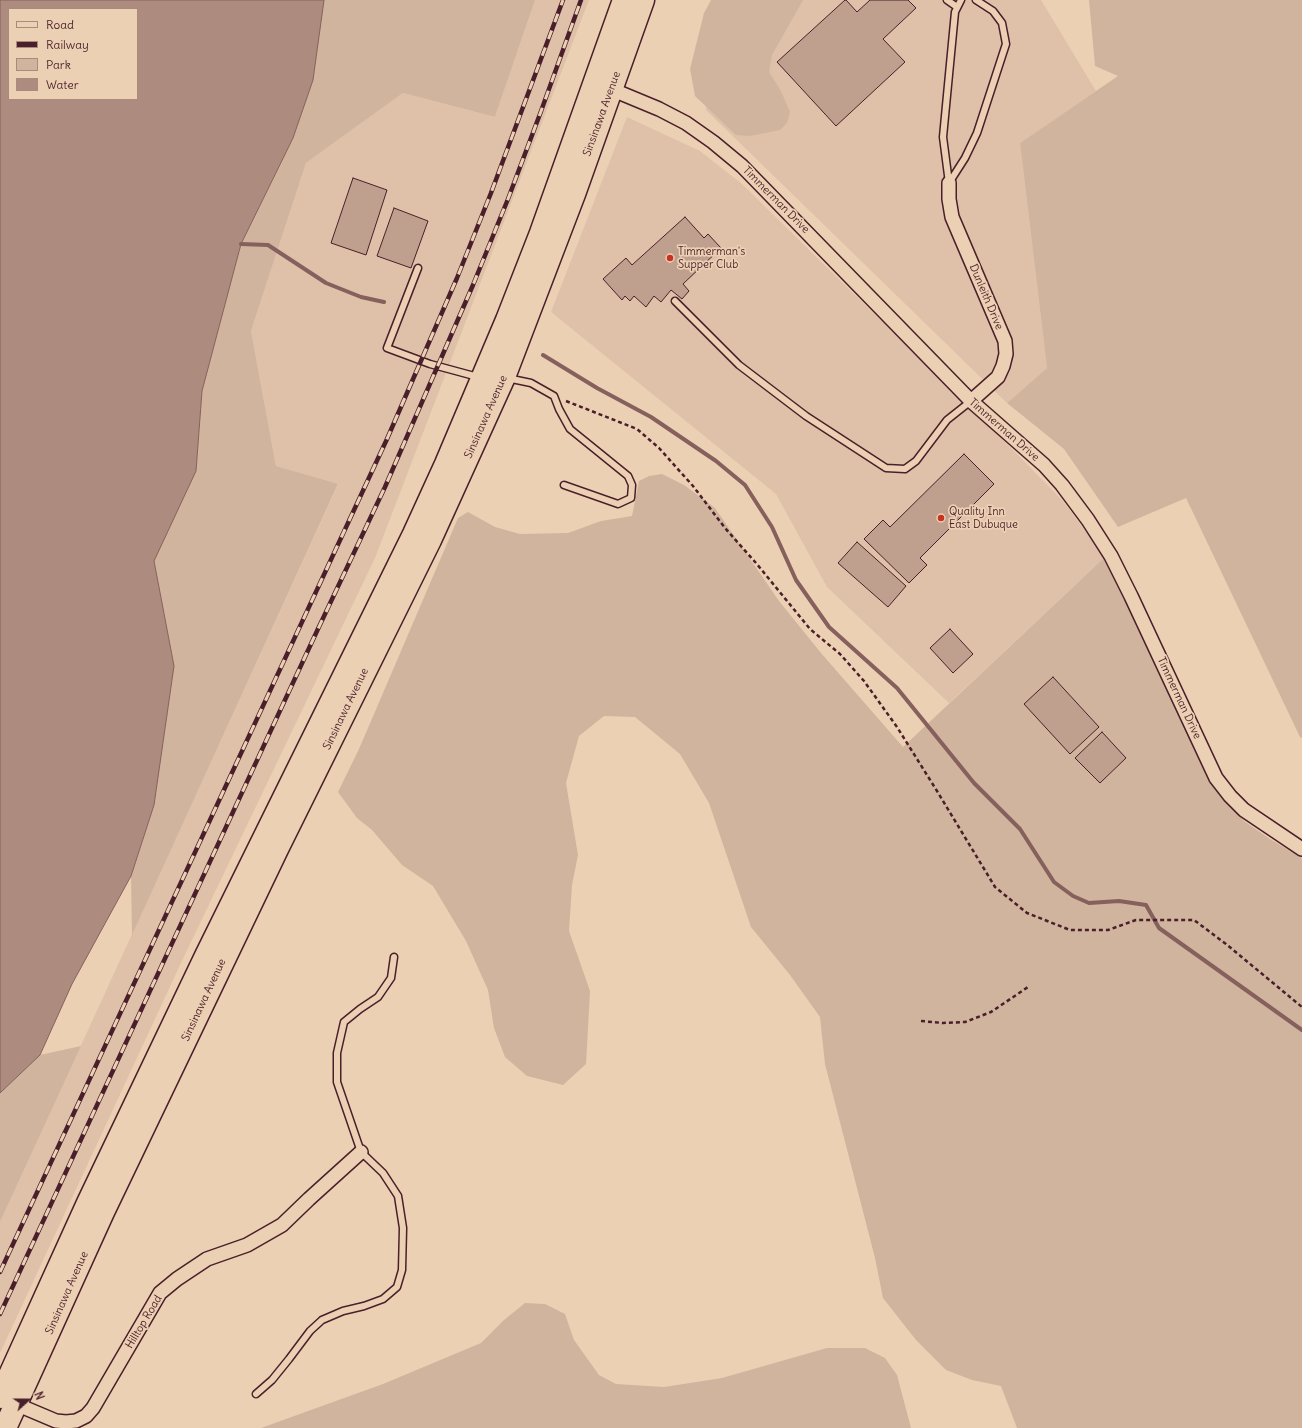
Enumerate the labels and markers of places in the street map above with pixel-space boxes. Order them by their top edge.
place label: Timmerman's Supper Club [678,245,745,271]
marker: Timmerman's Supper Club [665,253,675,263]
place label: Quality Inn East Dubuque [949,505,1018,531]
marker: Quality Inn East Dubuque [936,513,946,523]

